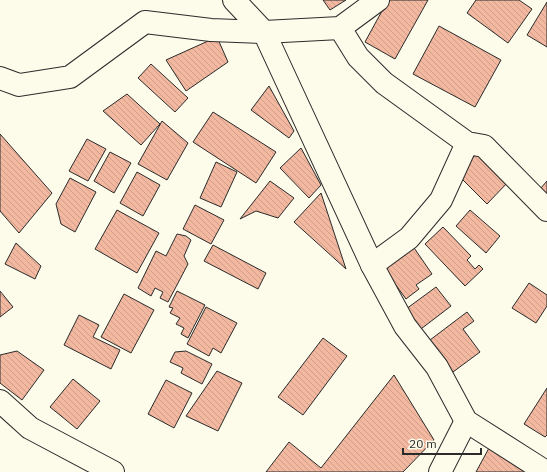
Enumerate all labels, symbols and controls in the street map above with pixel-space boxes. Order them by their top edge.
scale bar [403,430,481,456]
text: 20 m [409,436,437,451]

